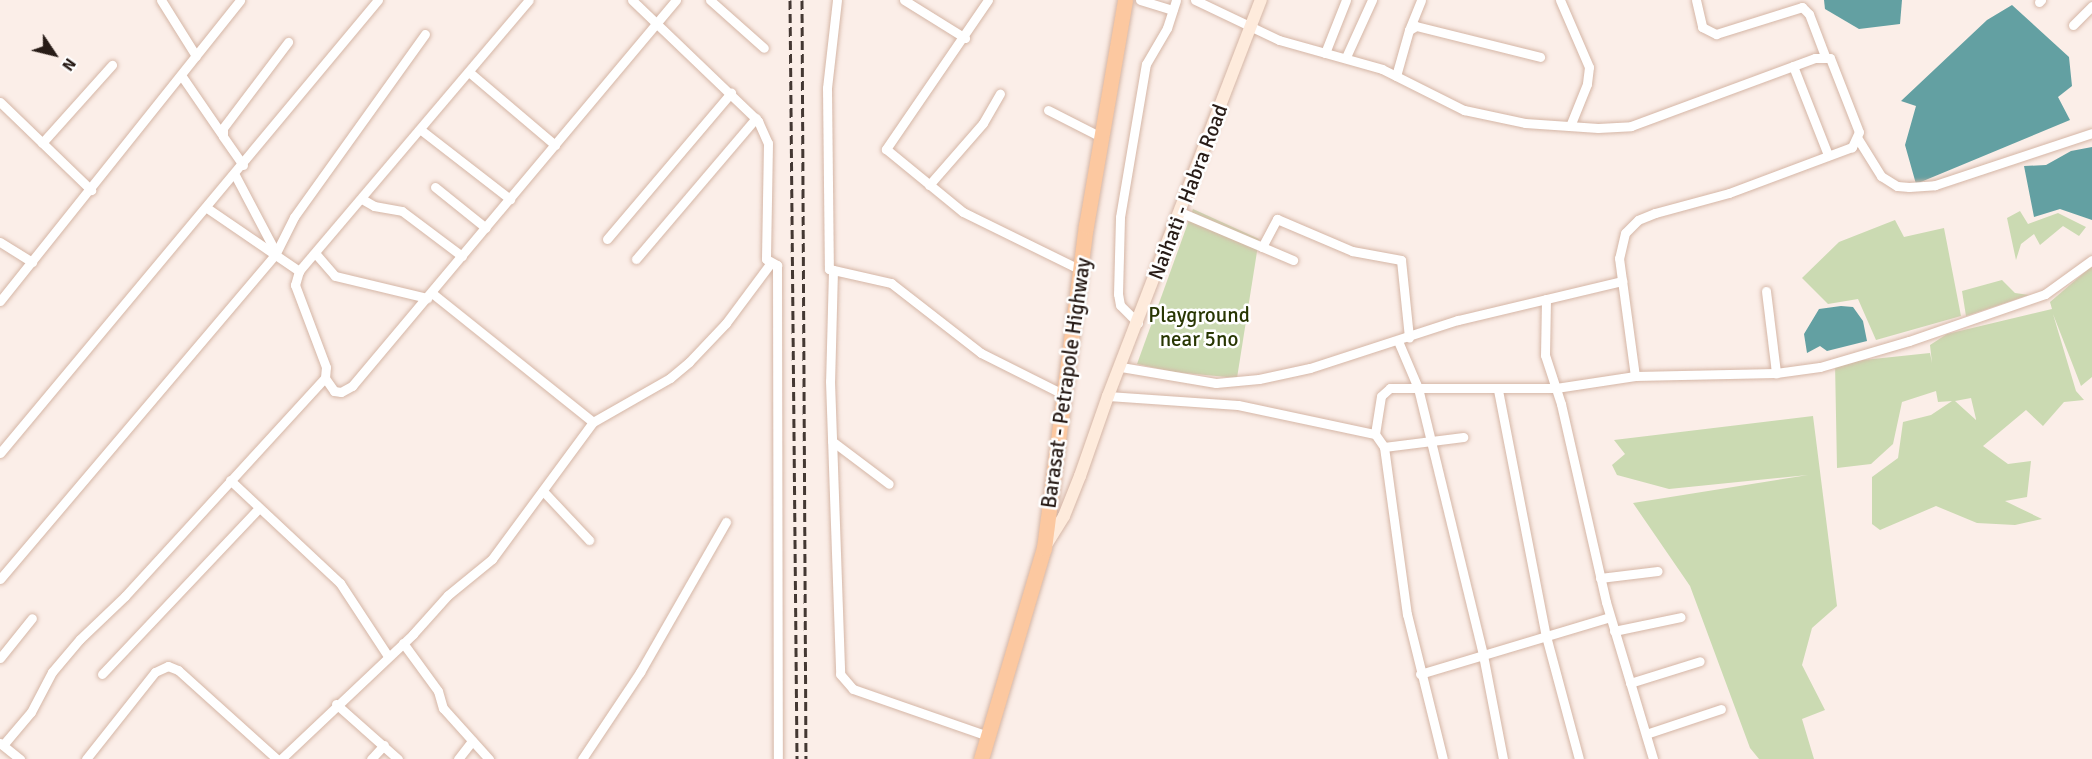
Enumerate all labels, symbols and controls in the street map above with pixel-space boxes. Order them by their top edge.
north arrow [24,24,84,84]
text: N [57,54,80,75]
street label: Naihati - Habra Road [1143,101,1233,283]
street label: Barasat - Petrapole Highway [1036,256,1096,510]
park label: Playground near 5no [1148,302,1250,352]

